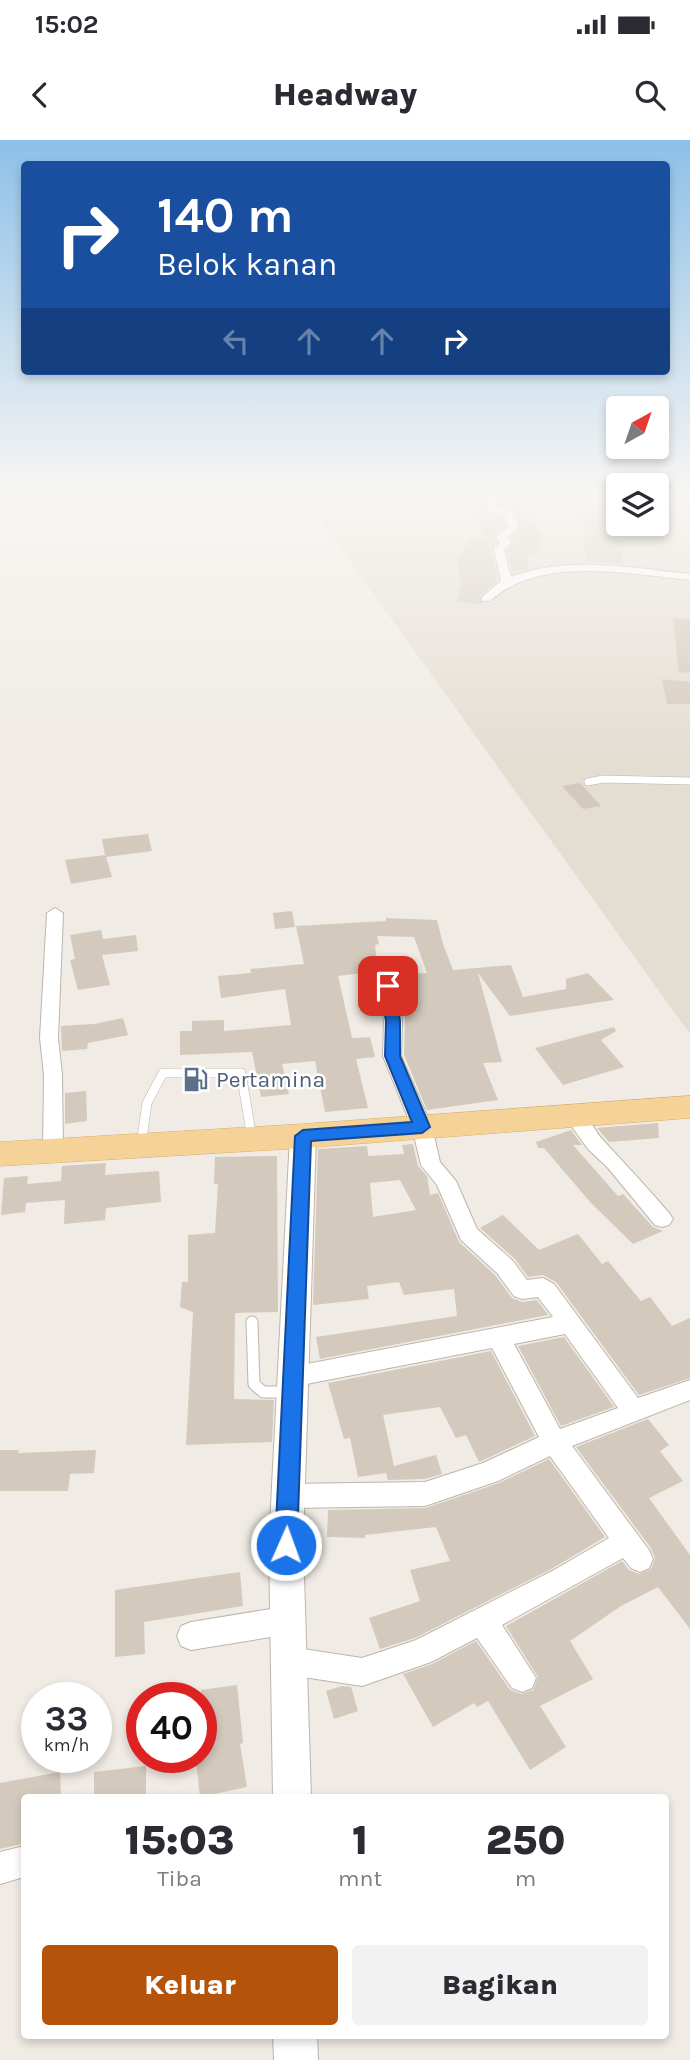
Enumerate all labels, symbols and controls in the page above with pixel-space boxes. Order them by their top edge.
text: 15:02 [35,9,99,40]
icon: back [21,76,59,114]
text: Headway [273,76,417,113]
icon: search [631,76,669,114]
text: 140 m [157,187,294,244]
icon: right [42,189,133,280]
text: Belok kanan [157,246,337,283]
icon: left [217,322,255,360]
icon: ahead [290,322,328,360]
icon: ahead [363,322,401,360]
icon: right [436,322,474,360]
north arrow [606,396,668,458]
map controls [606,396,669,536]
button: layers [606,473,669,536]
pin [358,956,418,1016]
icon: arrive [369,967,407,1005]
fuel station icon: Pertamina [182,1065,210,1093]
place label: Pertamina [216,1066,325,1093]
position arrow [249,1508,323,1582]
speed limit sign: 40 [126,1682,217,1773]
text: 33 [45,1698,88,1739]
text: km/h [44,1734,89,1756]
text: 15:03 [124,1815,235,1865]
text: 1 [352,1815,368,1865]
text: 250 [486,1815,566,1865]
text: Tiba [157,1865,202,1892]
text: mnt [338,1865,382,1892]
text: m [515,1865,536,1892]
button: Keluar [42,1945,338,2025]
button: Bagikan [352,1945,648,2025]

